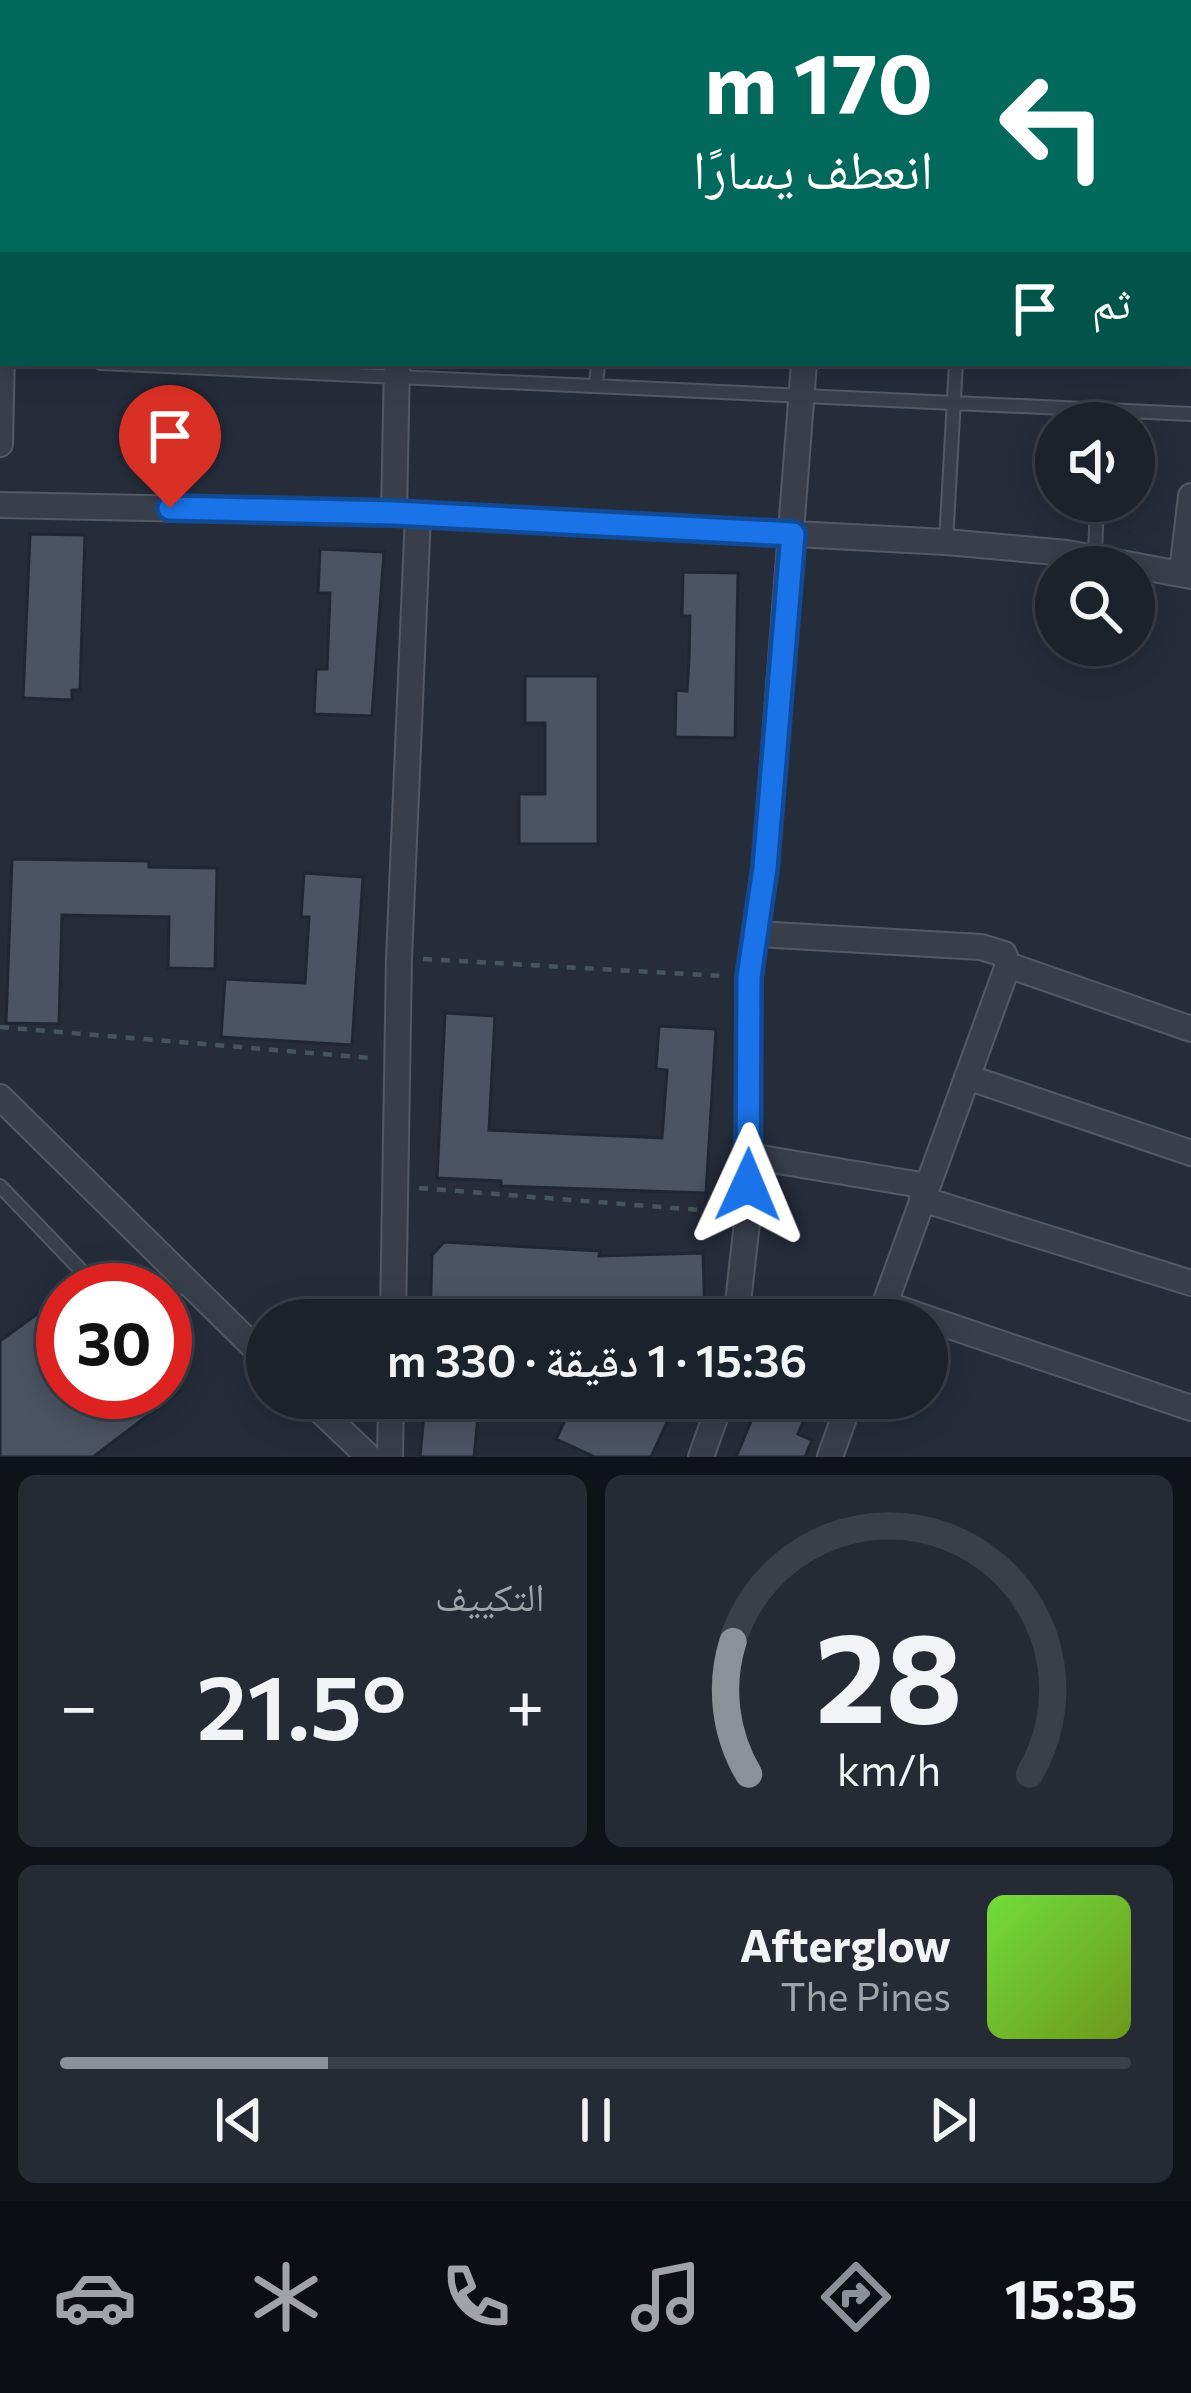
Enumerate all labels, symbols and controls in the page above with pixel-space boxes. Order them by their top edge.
text: 170 m [704,29,933,131]
icon: left [975,48,1131,204]
text: انعطف يسارًا [693,134,933,200]
text: ثم [1092,273,1131,328]
icon: arrive [1002,276,1068,342]
pin [119,385,221,508]
map controls [1035,402,1155,666]
button: sound [1035,402,1155,522]
icon: arrive [137,403,203,469]
button: search [1035,546,1155,666]
position arrow [685,1122,811,1248]
speed limit sign: 30 [36,1263,192,1419]
text: 15:36 · 1 دقيقة · 330 m [387,1331,807,1386]
text: التكييف [435,1571,545,1619]
text: 28 [815,1596,962,1749]
text: 21.5° [196,1648,407,1759]
text: − [60,1663,98,1744]
text: + [506,1663,544,1744]
text: km/h [837,1742,941,1795]
text: Afterglow [740,1916,951,1971]
text: The Pines [780,1971,951,2019]
icon: previous [206,2087,272,2153]
icon: pause [563,2087,629,2153]
icon: next [920,2087,986,2153]
icon: car [53,2255,137,2339]
icon: climate [244,2255,328,2339]
icon: phone [434,2255,518,2339]
icon: music [624,2255,708,2339]
icon: directions [814,2255,898,2339]
text: 15:35 [1005,2264,1138,2330]

